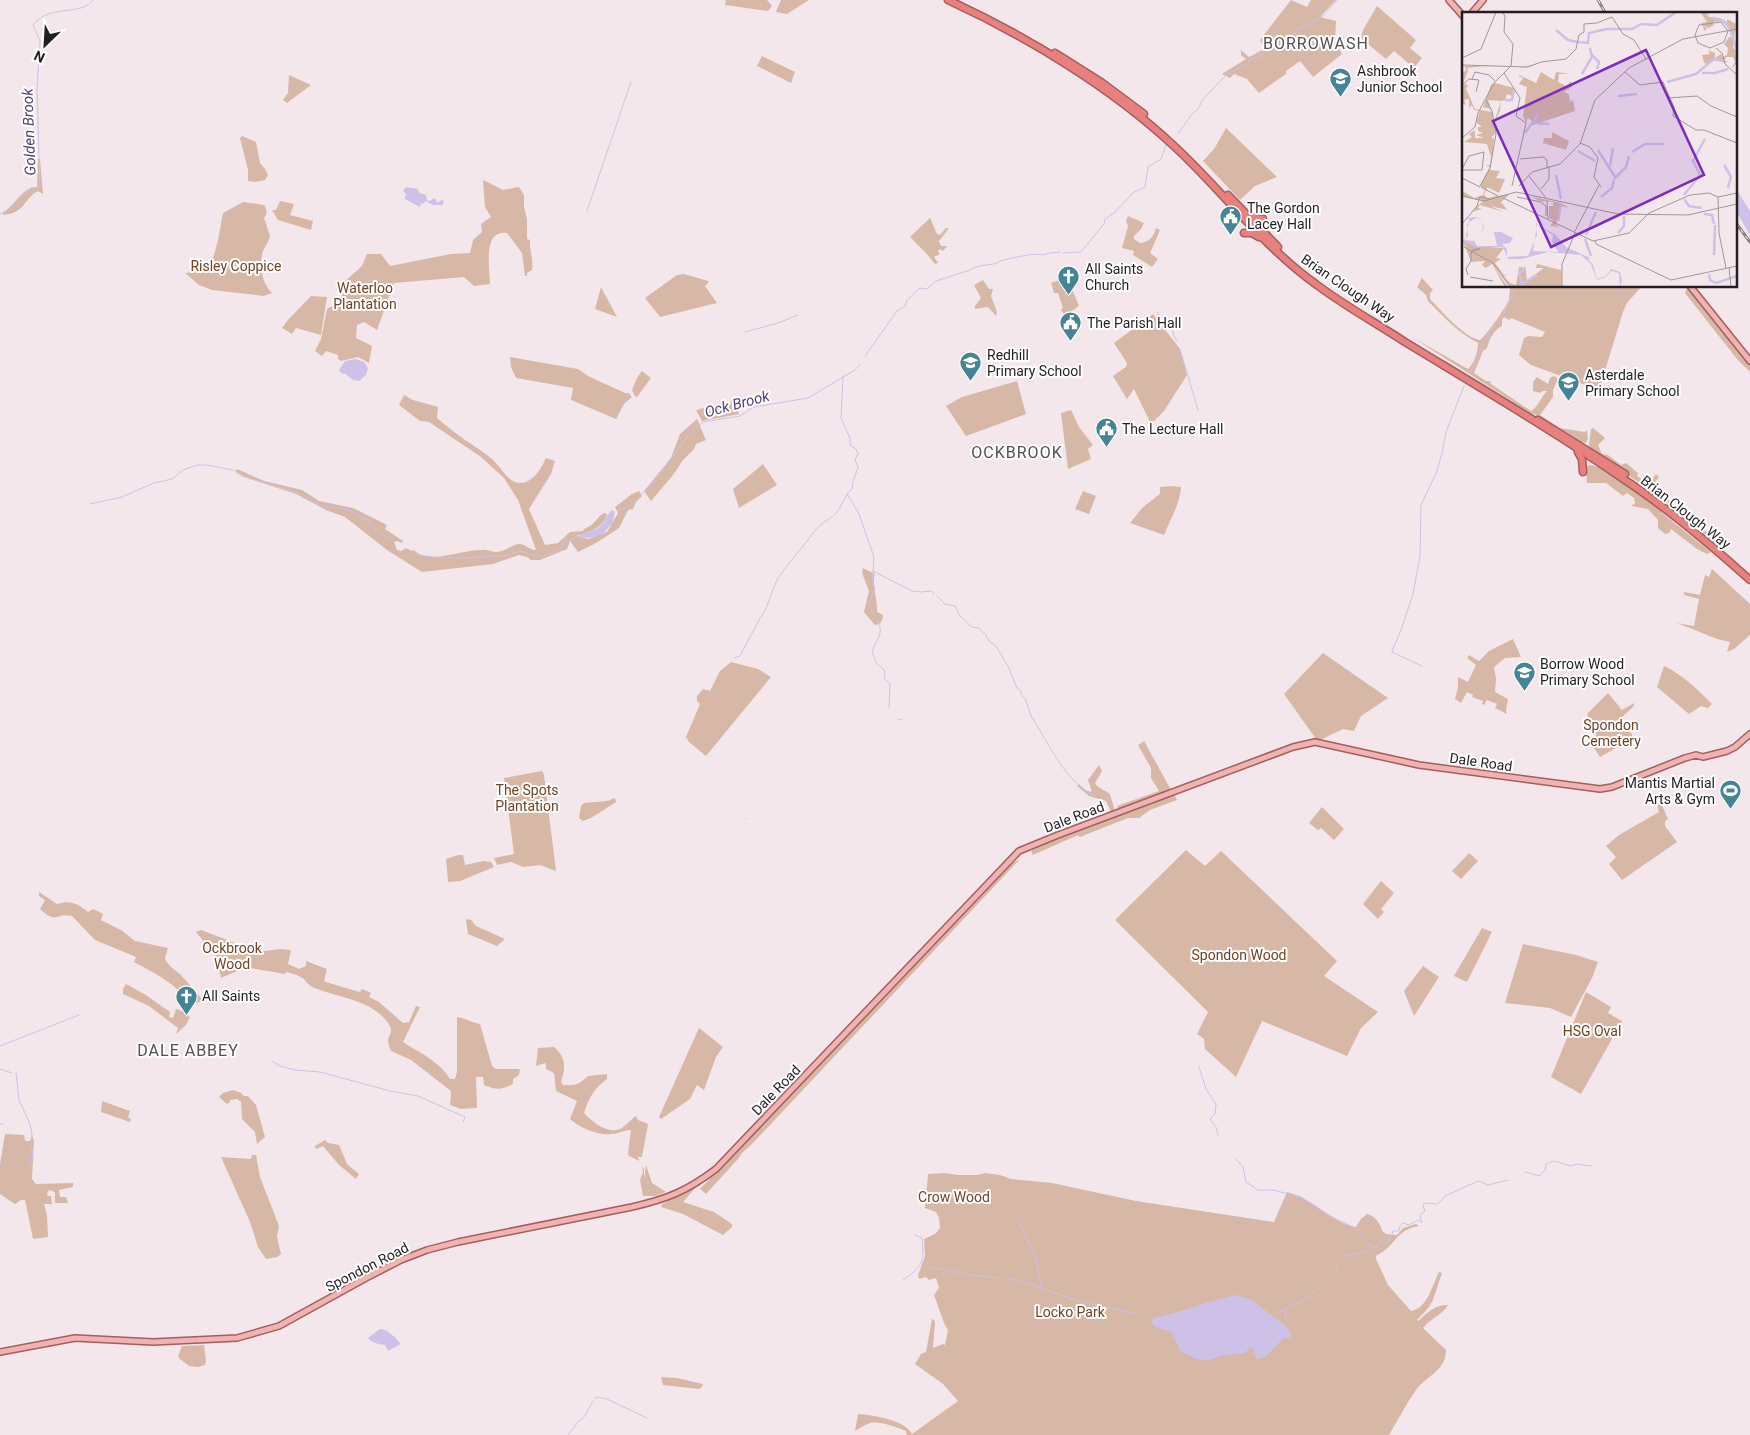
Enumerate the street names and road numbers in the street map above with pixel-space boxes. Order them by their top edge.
street label: Brian Clough Way [1298,251,1398,325]
street label: Brian Clough Way [1638,472,1734,552]
street label: Dale Road [1449,750,1513,774]
street label: Dale Road [1042,798,1106,836]
street label: Dale Road [748,1062,804,1118]
street label: Spondon Road [323,1239,411,1295]

